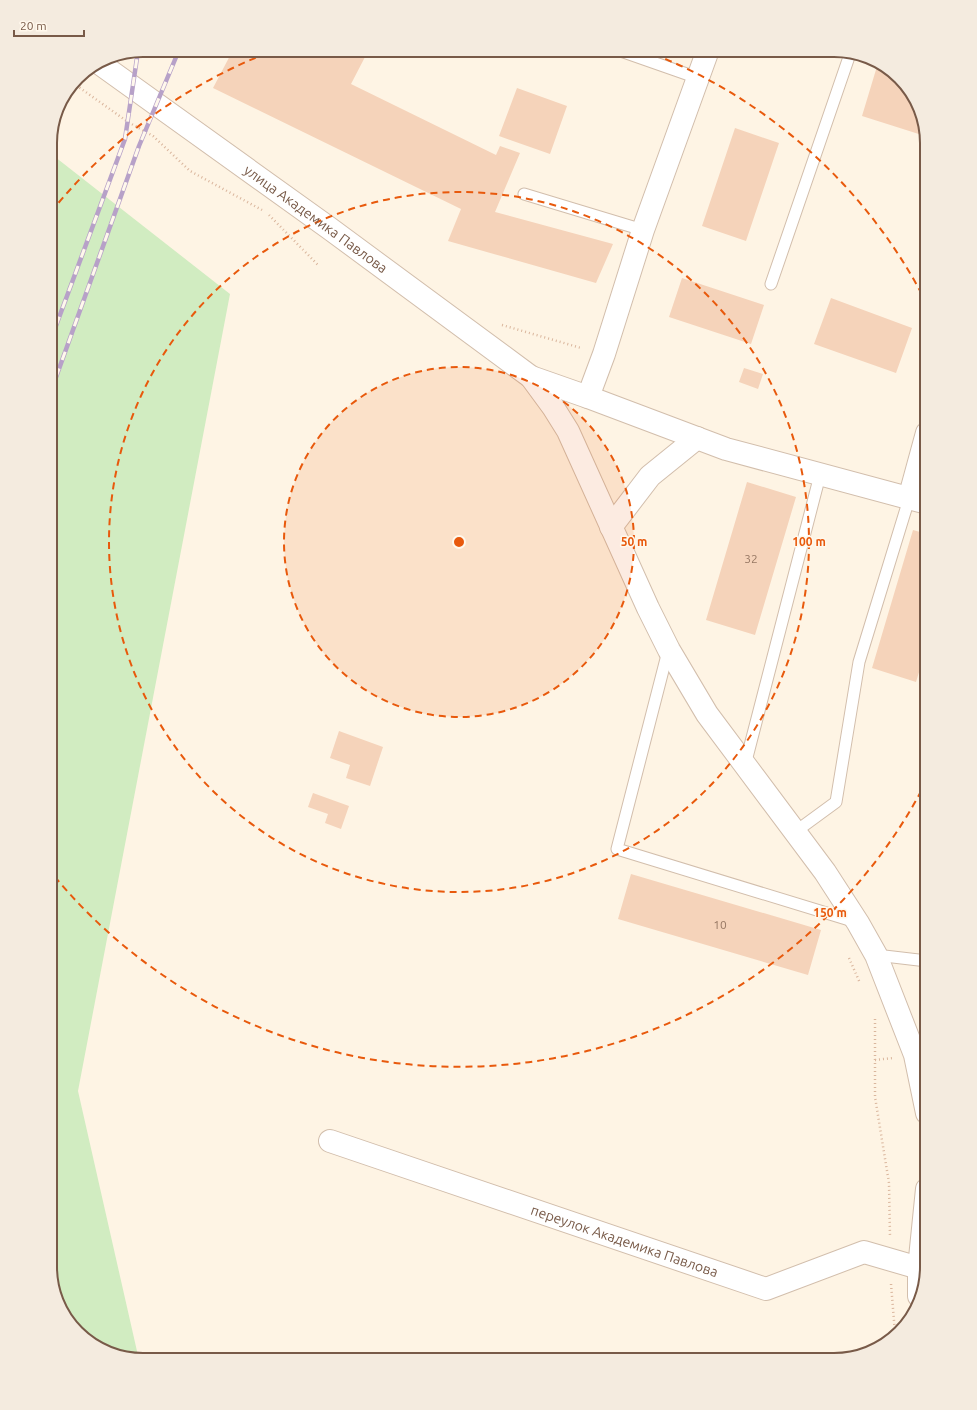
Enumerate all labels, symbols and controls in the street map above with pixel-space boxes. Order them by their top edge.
scale bar [14,12,84,38]
text: 20 m [20,19,47,32]
street label: улица Академика Павлова [241,162,390,276]
centre of rings [452,535,466,549]
text: 50 m [621,535,647,548]
text: 100 m [792,535,826,548]
house number: 32 [744,552,758,565]
text: 150 m [813,906,847,919]
house number: 10 [713,918,727,931]
street label: переулок Академика Павлова [529,1202,720,1280]

